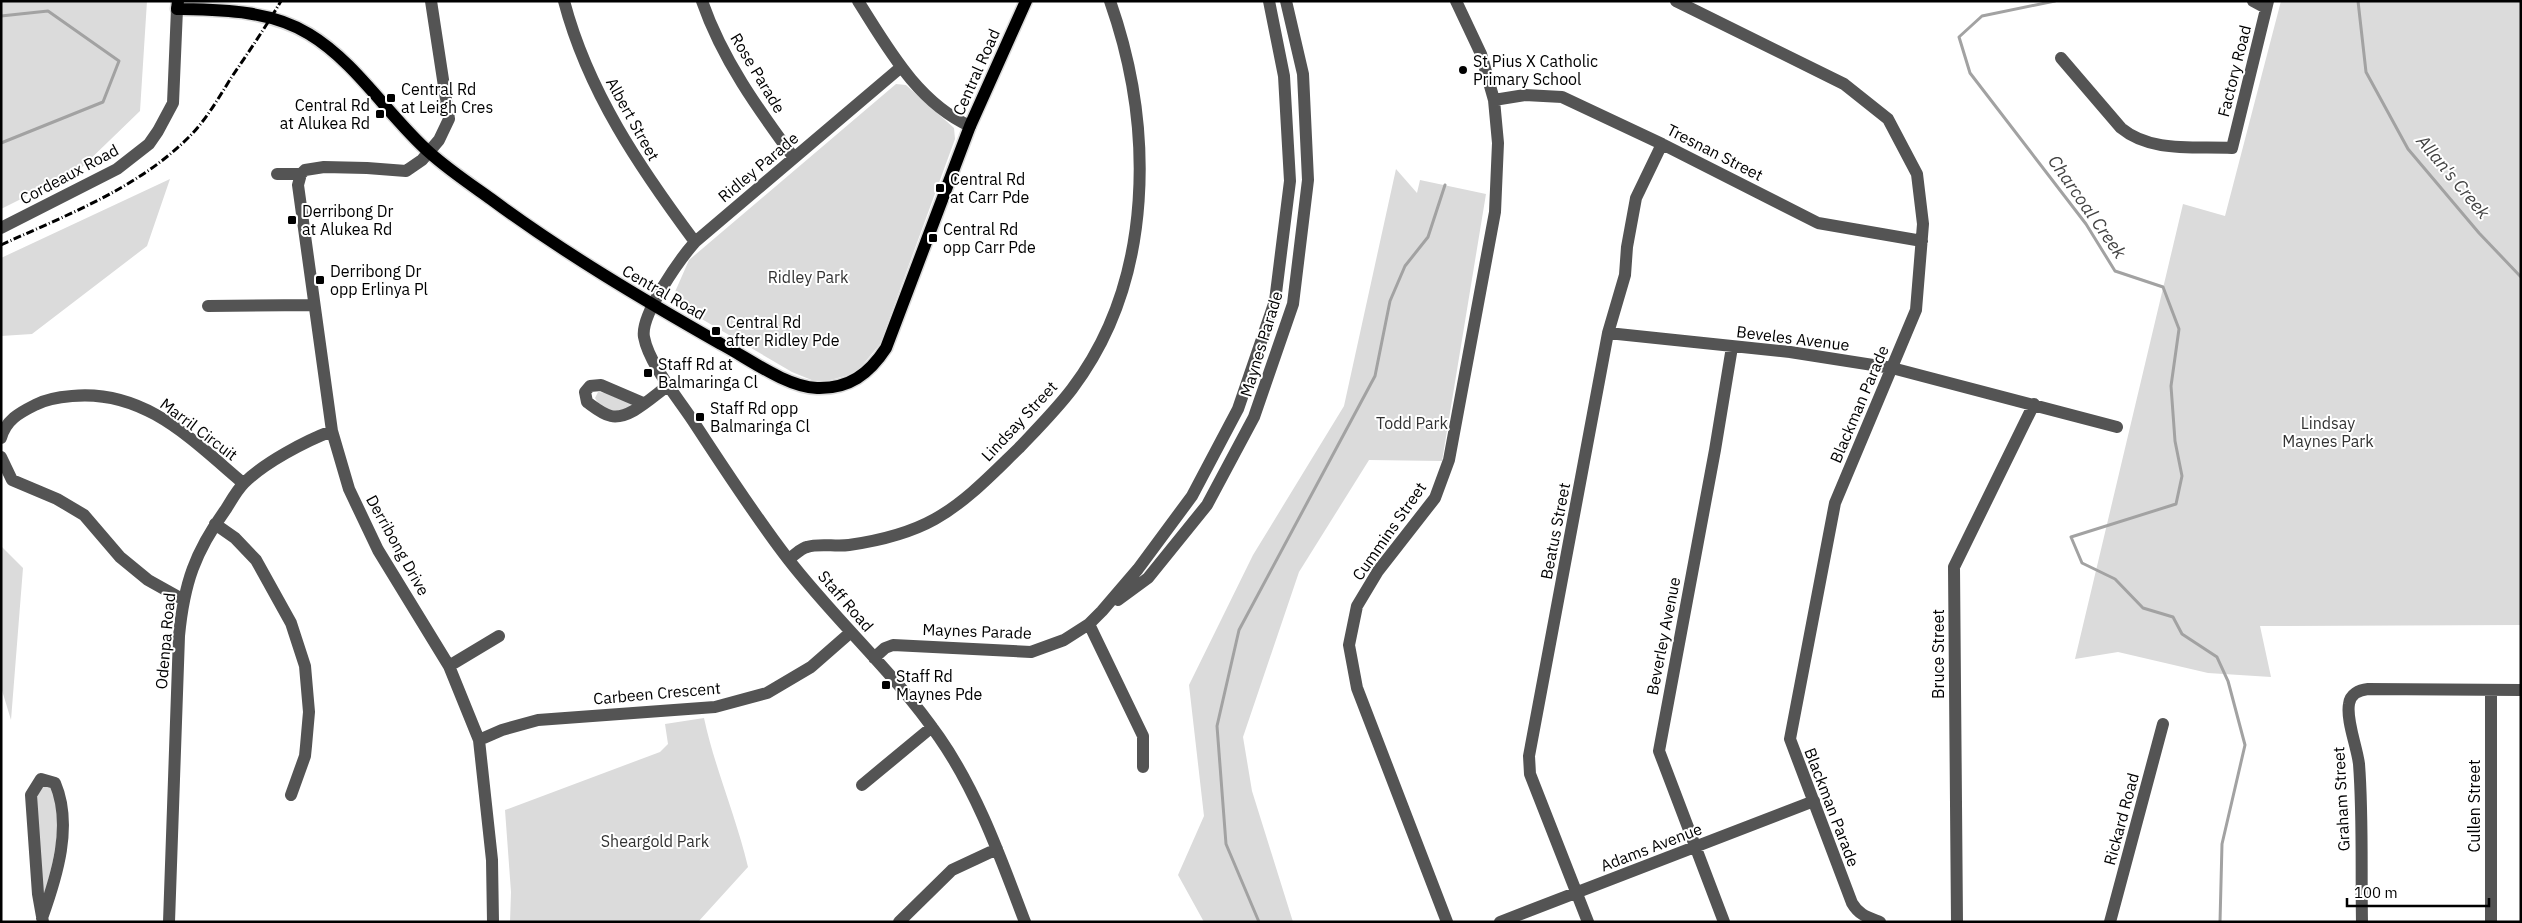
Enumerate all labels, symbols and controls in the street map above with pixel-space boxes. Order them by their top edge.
street label: Factory Road [2213,23,2255,119]
street label: Central Road [948,26,1004,118]
street label: Rose Parade [726,29,790,117]
place label: St Pius X Catholic Primary School [1473,51,1598,89]
marker: St Pius X Catholic Primary School [1457,64,1469,76]
street label: Albert Street [602,74,664,164]
place label: Central Rd at Leigh Cres [401,79,493,117]
marker: Central Rd at Leigh Cres [385,92,397,104]
place label: Central Rd at Alukea Rd [280,95,370,133]
marker: Central Rd at Alukea Rd [374,108,386,120]
street label: Tresnan Street [1664,119,1766,185]
street label: Ridley Parade [714,127,802,206]
water label: Allan's Creek [2411,129,2496,224]
street label: Cordeaux Road [16,140,122,208]
water label: Charcoal Creek [2043,151,2132,263]
place label: Central Rd at Carr Pde [950,169,1030,207]
marker: Central Rd at Carr Pde [934,182,946,194]
place label: Derribong Dr at Alukea Rd [302,201,394,239]
marker: Derribong Dr at Alukea Rd [286,214,298,226]
place label: Central Rd opp Carr Pde [943,219,1036,257]
marker: Central Rd opp Carr Pde [927,232,939,244]
street label: Central Road [619,260,709,324]
place label: Derribong Dr opp Erlinya Pl [330,261,428,299]
park label: Ridley Park [768,267,849,287]
marker: Derribong Dr opp Erlinya Pl [314,274,326,286]
street label: Maynes Parade [1235,289,1287,399]
place label: Central Rd after Ridley Pde [726,312,840,350]
street label: Beveles Avenue [1735,321,1851,355]
marker: Central Rd after Ridley Pde [710,325,722,337]
street label: Blackman Parade [1825,342,1893,466]
place label: Staff Rd at Balmaringa Cl [658,354,758,392]
marker: Staff Rd at Balmaringa Cl [642,367,654,379]
street label: Lindsay Street [977,377,1061,465]
street label: Marril Circuit [156,393,242,465]
place label: Staff Rd opp Balmaringa Cl [710,398,810,436]
marker: Staff Rd opp Balmaringa Cl [694,411,706,423]
park label: Todd Park [1376,413,1448,433]
park label: Lindsay Maynes Park [2282,413,2374,451]
street label: Cummins Street [1348,478,1430,584]
street label: Beatus Street [1536,481,1574,581]
street label: Derribong Drive [362,491,434,599]
street label: Staff Road [814,566,878,636]
street label: Beverley Avenue [1642,575,1684,697]
street label: Odenpa Road [151,592,179,690]
street label: Bruce Street [1928,609,1948,699]
street label: Maynes Parade [922,619,1032,643]
place label: Staff Rd Maynes Pde [896,666,983,704]
street label: Carbeen Crescent [592,677,722,709]
marker: Staff Rd Maynes Pde [880,679,892,691]
street label: Blackman Parade [1800,745,1864,869]
street label: Graham Street [2328,746,2354,852]
street label: Cullen Street [2464,759,2484,853]
street label: Rickard Road [2099,771,2143,867]
street label: Adams Avenue [1597,818,1705,876]
park label: Sheargold Park [601,831,710,851]
scale bar [2347,876,2490,908]
text: 100 m [2354,883,2398,902]

